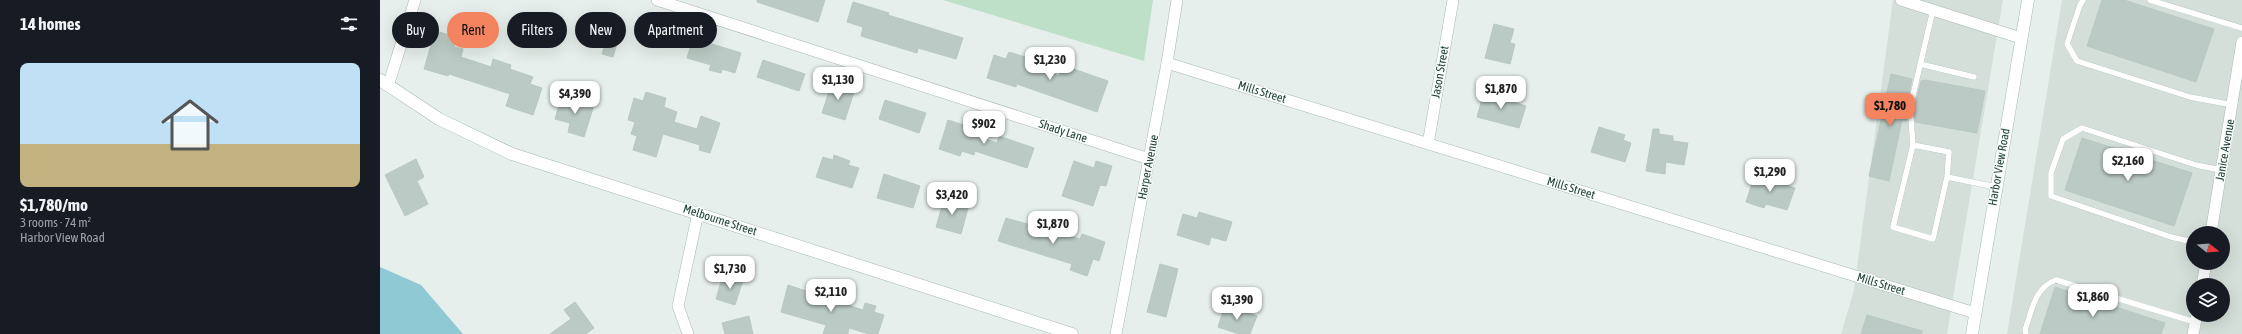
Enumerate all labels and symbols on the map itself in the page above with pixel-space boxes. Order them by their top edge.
street label: Jason Street [1428,44,1452,99]
pin: $1,230 [1017,47,1083,81]
pin: $1,130 [805,67,871,101]
pin: $1,870 [1468,76,1534,110]
street label: Mills Street [1236,78,1288,106]
pin: $4,390 [542,81,608,115]
pin: $1,780 [1857,93,1923,127]
pin: $902 [960,111,1008,145]
street label: Shady Lane [1037,117,1089,145]
street label: Janice Avenue [2213,118,2237,182]
street label: Harbor View Road [1985,127,2013,207]
street label: Harper Avenue [1135,133,1161,201]
pin: $2,160 [2095,148,2161,182]
pin: $1,290 [1737,159,1803,193]
street label: Mills Street [1545,174,1597,202]
pin: $3,420 [919,182,985,216]
street label: Melbourne Street [681,202,759,239]
pin: $1,870 [1020,211,1086,245]
north arrow [2186,226,2230,270]
pin: $1,730 [697,256,763,290]
street label: Mills Street [1855,270,1907,298]
pin: $2,110 [798,279,864,313]
pin: $1,860 [2060,284,2126,318]
pin: $1,390 [1204,287,1270,321]

